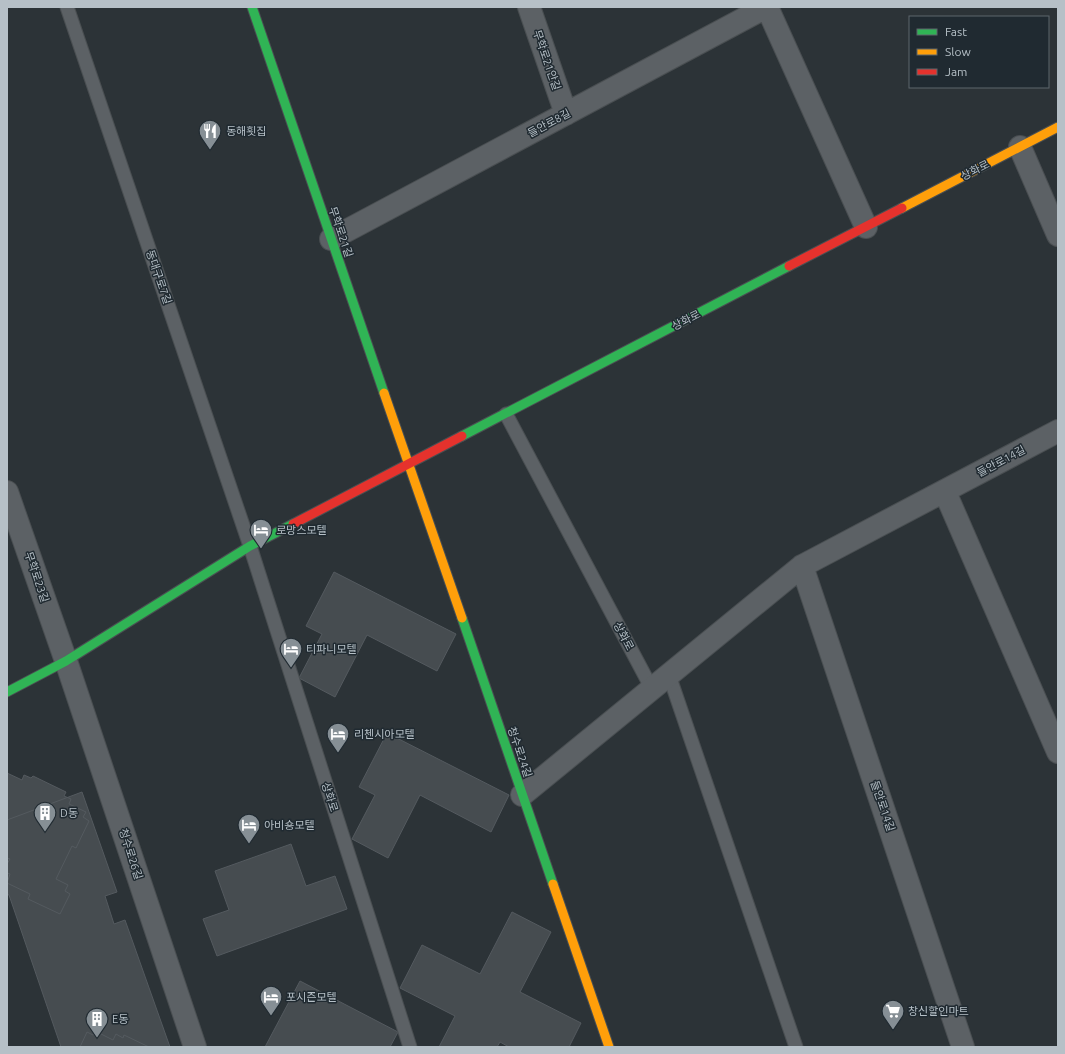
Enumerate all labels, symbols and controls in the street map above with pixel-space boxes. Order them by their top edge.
legend [909,16,1049,88]
text: Fast [945,25,967,38]
street label: 무학로21안길 [531,28,563,92]
text: Slow [945,45,971,58]
text: Jam [945,65,967,78]
street label: 들안로8길 [526,107,572,139]
restaurant icon: 동해횟집 [197,118,223,151]
place label: 동해횟집 [226,125,266,137]
street label: 상화로 [959,158,991,182]
street label: 무학로21길 [327,205,355,259]
street label: 동대구로7길 [144,248,174,306]
street label: 상화로 [670,308,702,332]
street label: 들안로14길 [975,443,1027,479]
hotel icon: 로망스모텔 [248,517,274,550]
place label: 로망스모텔 [276,524,327,536]
street label: 무학로23길 [23,550,51,604]
street label: 상화로 [612,620,636,652]
hotel icon: 티파니모텔 [278,636,304,669]
place label: 티파니모텔 [306,643,357,655]
hotel icon: 리첸시아모텔 [325,721,351,754]
street label: 청수로24길 [506,725,534,779]
place label: 리첸시아모텔 [354,728,415,740]
street label: 들안로14길 [869,779,897,833]
street label: 상화로 [320,781,340,813]
building icon: D동 [32,800,58,833]
place label: D동 [60,807,78,819]
hotel icon: 아비숑모텔 [236,812,262,845]
place label: 아비숑모텔 [264,819,315,831]
street label: 청수로26길 [117,827,145,881]
hotel icon: 포시즌모텔 [258,984,284,1017]
place label: 포시즌모텔 [286,991,337,1003]
supermarket icon: 창신할인마트 [880,998,906,1031]
place label: 창신할인마트 [908,1005,969,1017]
building icon: E동 [84,1006,110,1039]
place label: E동 [112,1013,128,1025]

